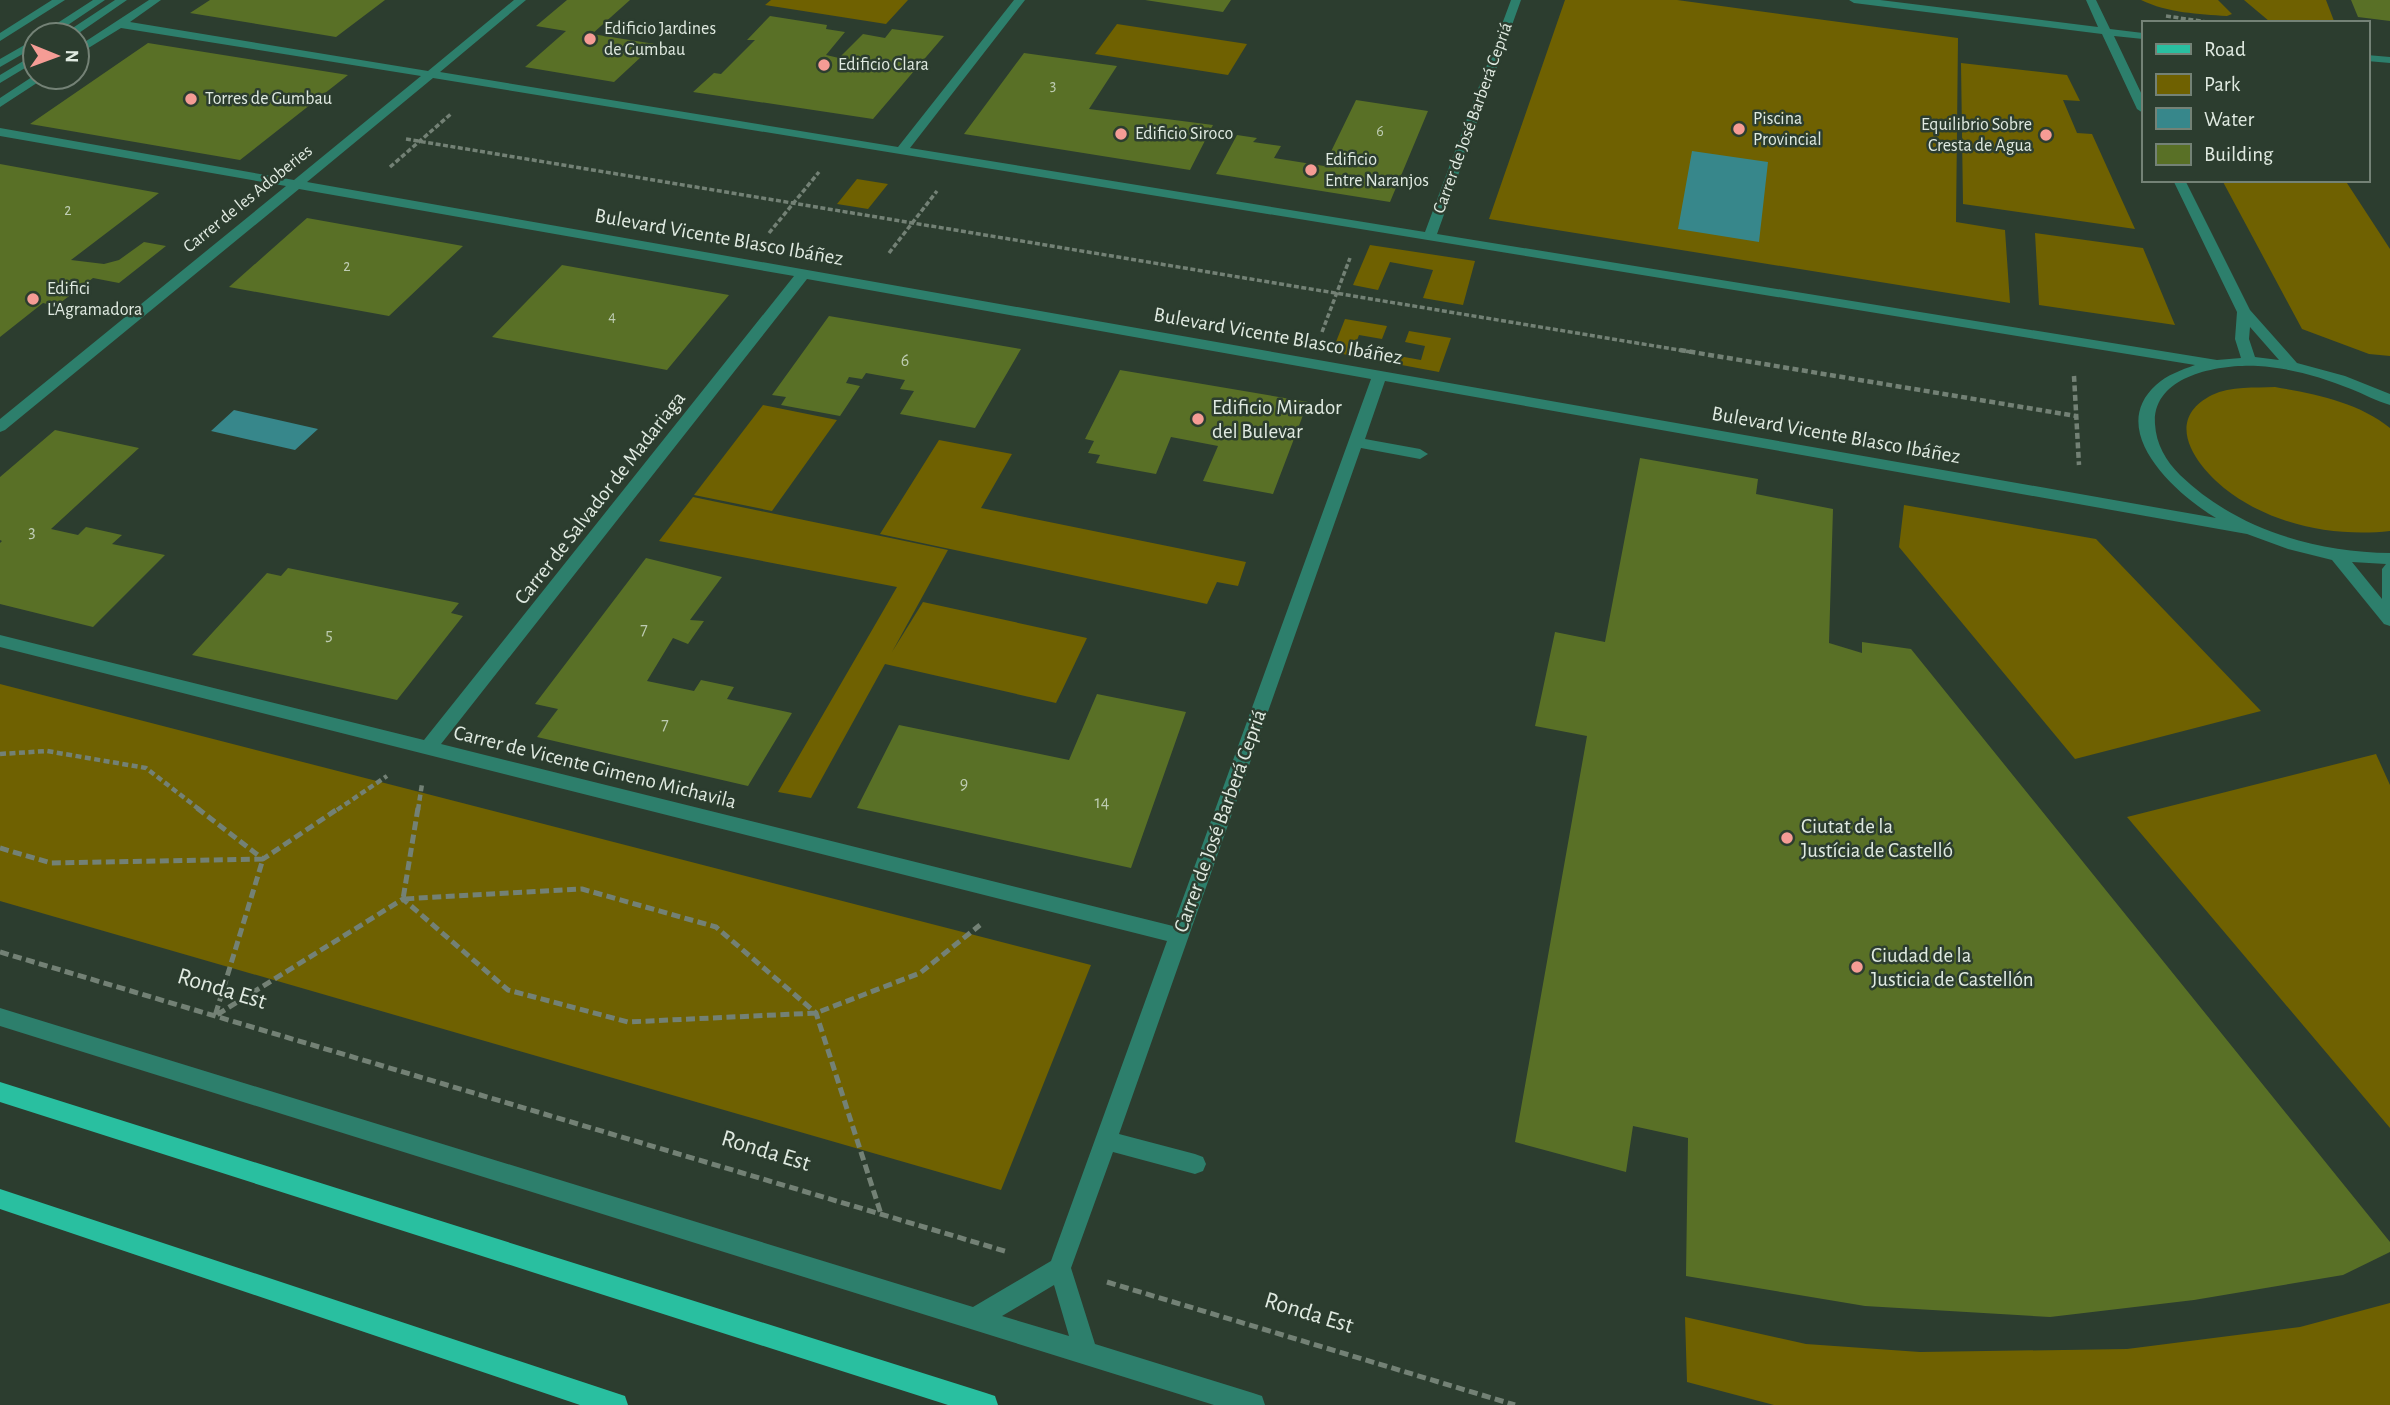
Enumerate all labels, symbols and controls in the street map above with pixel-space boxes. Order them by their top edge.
place label: Edificio Jardines de Gumbau [604,20,716,59]
street label: Carrer de José Barberá Cepriá [1430,20,1516,216]
north arrow [21,21,91,91]
legend [2142,21,2369,182]
marker: Edificio Jardines de Gumbau [582,31,598,47]
text: Road [2204,39,2246,60]
text: N [62,49,81,63]
place label: Edificio Clara [838,56,929,74]
marker: Edificio Clara [816,57,832,73]
text: Park [2204,74,2241,95]
house number: 3 [1050,77,1056,93]
place label: Torres de Gumbau [205,90,332,108]
marker: Torres de Gumbau [183,91,199,107]
text: Water [2204,109,2254,130]
place label: Piscina Provincial [1753,110,1822,149]
place label: Equilibrio Sobre Cresta de Agua [1921,116,2032,155]
marker: Piscina Provincial [1731,121,1747,137]
house number: 6 [1376,123,1384,139]
place label: Edificio Siroco [1135,125,1233,143]
marker: Edificio Siroco [1113,126,1129,142]
marker: Equilibrio Sobre Cresta de Agua [2038,127,2054,143]
street label: Carrer de les Adoberies [180,142,316,256]
text: Building [2204,144,2274,165]
place label: Edificio Entre Naranjos [1325,151,1429,190]
marker: Edificio Entre Naranjos [1303,162,1319,178]
house number: 2 [64,202,72,218]
street label: Bulevard Vicente Blasco Ibáñez [593,205,845,269]
house number: 2 [343,258,351,274]
place label: Edifici L'Agramadora [47,280,142,319]
marker: Edifici L'Agramadora [25,291,41,307]
street label: Bulevard Vicente Blasco Ibáñez [1152,304,1404,368]
house number: 4 [608,308,616,324]
house number: 6 [901,352,909,370]
street label: Carrer de Salvador de Madariaga [511,388,690,608]
place label: Edificio Mirador del Bulevar [1212,397,1342,442]
street label: Bulevard Vicente Blasco Ibáñez [1710,403,1962,467]
marker: Edificio Mirador del Bulevar [1190,411,1206,427]
house number: 3 [28,523,36,541]
house number: 7 [640,621,648,639]
house number: 5 [325,626,333,644]
street label: Carrer de José Barberá Cepriá [1170,707,1270,935]
house number: 7 [661,716,669,734]
street label: Carrer de Vicente Gimeno Michavila [451,722,739,812]
house number: 9 [960,775,968,793]
house number: 14 [1095,794,1110,812]
place label: Ciutat de la Justícia de Castelló [1801,816,1953,861]
marker: Ciutat de la Justícia de Castelló [1779,830,1795,846]
place label: Ciudad de la Justicia de Castellón [1871,945,2034,990]
marker: Ciudad de la Justicia de Castellón [1849,959,1865,975]
street label: Ronda Est [175,964,270,1014]
street label: Ronda Est [719,1126,814,1176]
street label: Ronda Est [1262,1288,1357,1338]

